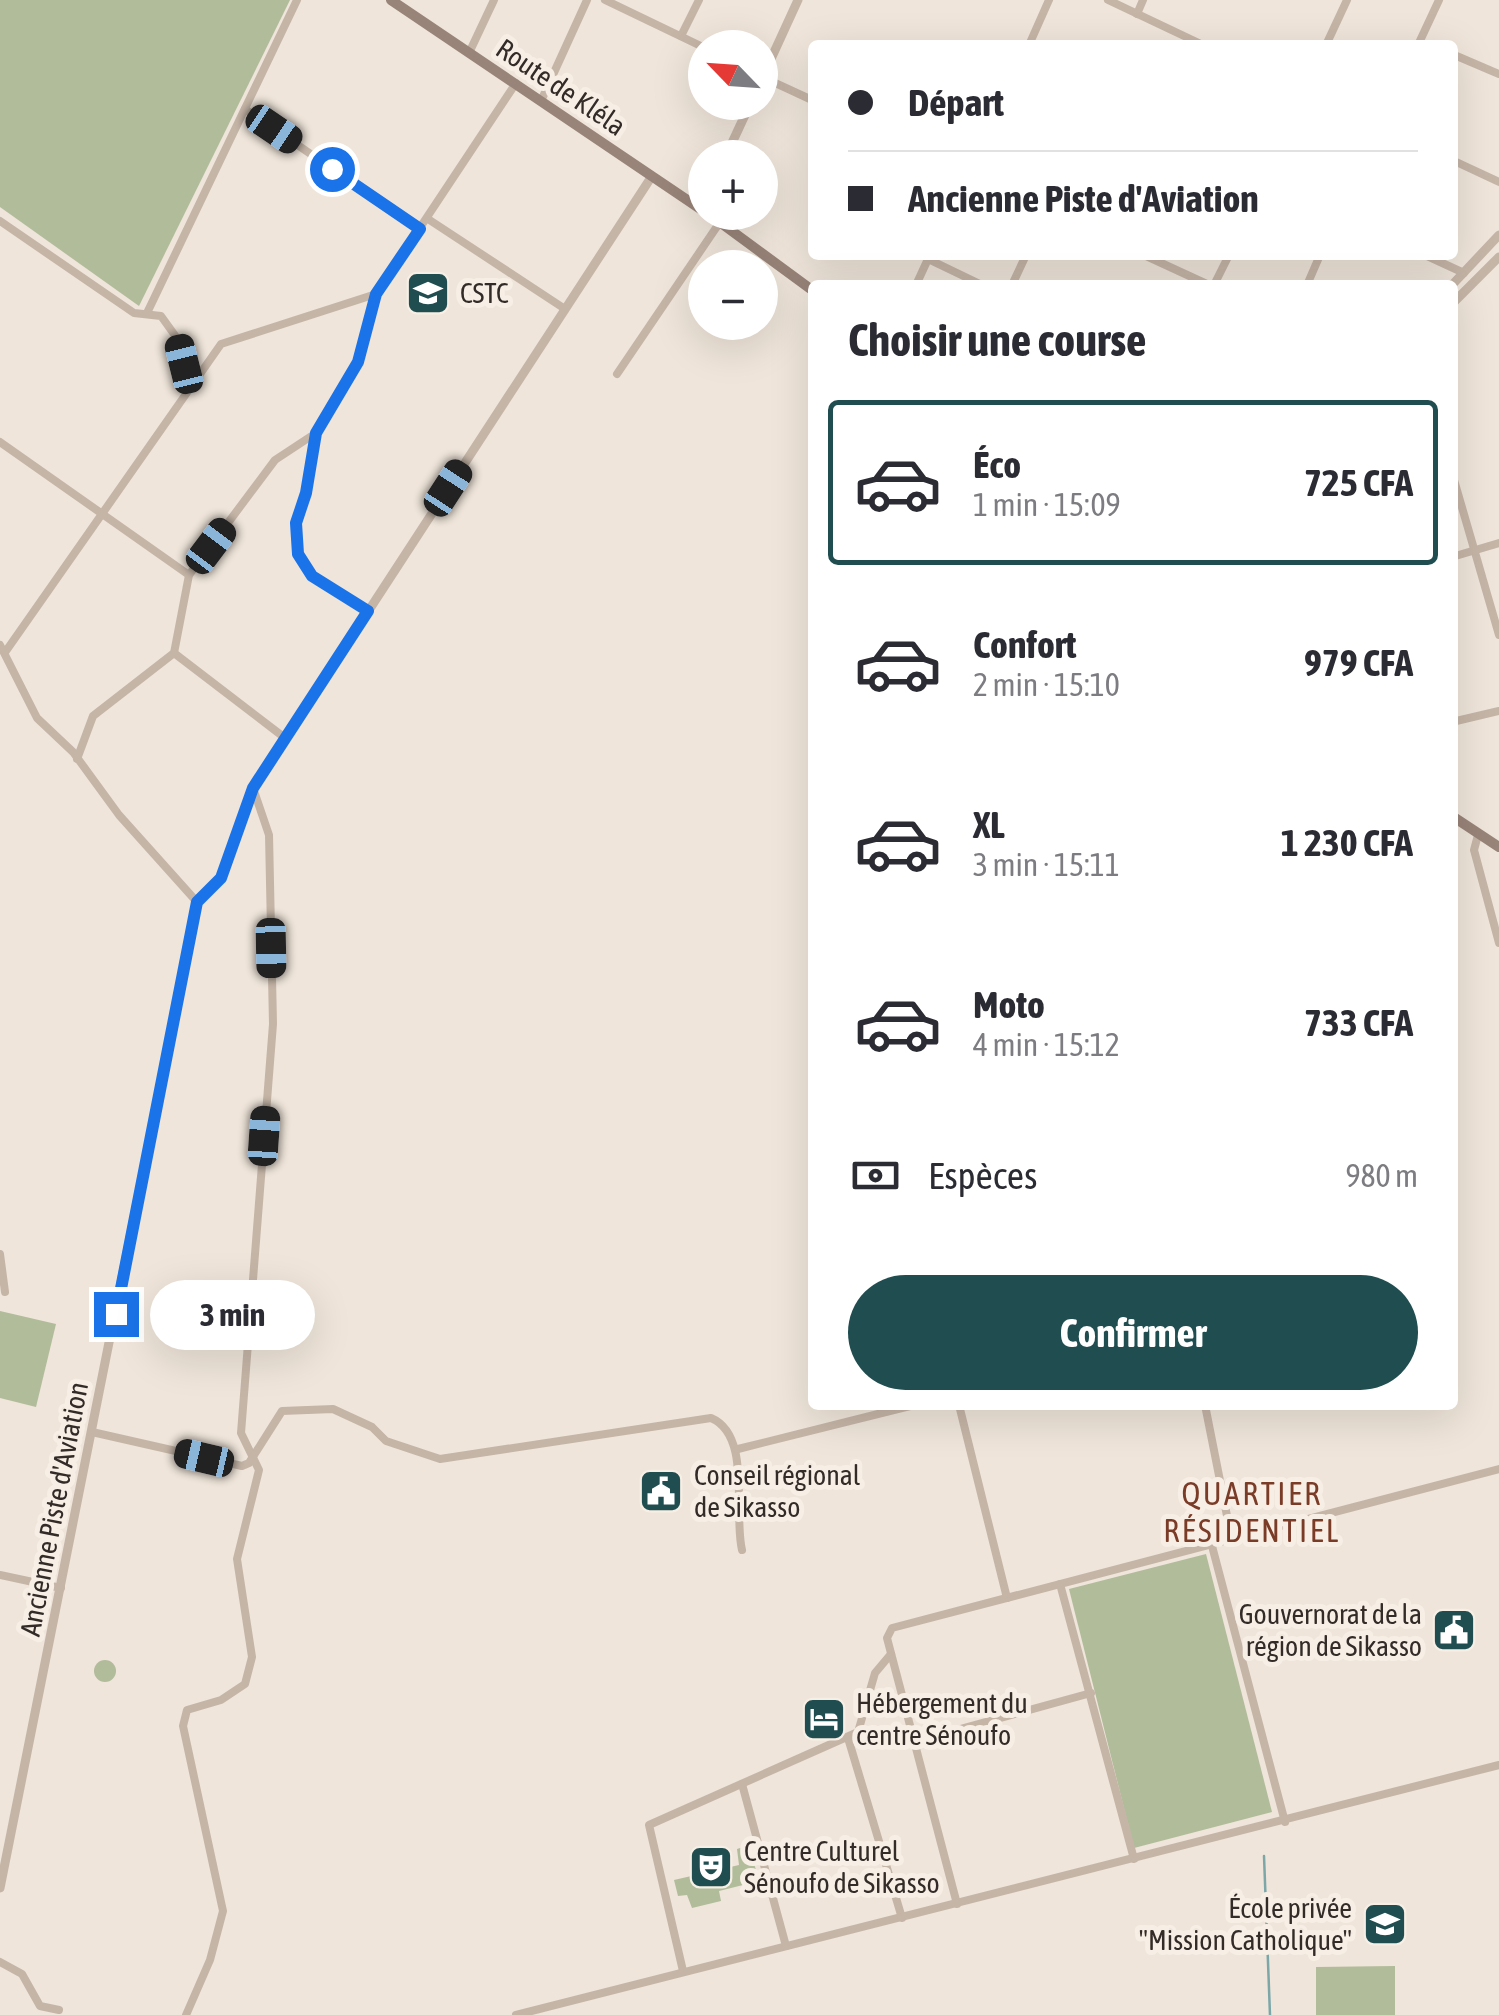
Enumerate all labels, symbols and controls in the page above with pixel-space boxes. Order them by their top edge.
north arrow [688,30,778,120]
map controls [688,30,778,340]
street label: Route de Kléla [490,32,632,142]
text: Départ [908,81,1004,124]
car [241,100,307,158]
button: + [688,140,778,230]
route start [310,147,355,192]
text: Ancienne Piste d'Aviation [908,177,1259,220]
button: − [688,250,778,340]
school or university icon: CSTC [405,270,451,316]
place label: CSTC [460,277,509,309]
text: Choisir une course [848,314,1147,366]
car [162,331,206,397]
icon: car [853,438,943,528]
text: Éco [973,443,1021,486]
car [419,455,477,521]
text: 725 CFA [1304,461,1413,504]
text: 1 min · 15:09 [973,486,1120,523]
car [181,513,241,579]
icon: car [853,618,943,708]
text: Confort [973,623,1077,666]
text: 979 CFA [1304,641,1413,684]
text: 2 min · 15:10 [973,666,1120,703]
icon: car [853,798,943,888]
text: XL [973,803,1005,846]
text: 1 230 CFA [1281,821,1413,864]
text: 3 min · 15:11 [973,846,1120,883]
car [255,918,287,978]
icon: car [853,978,943,1068]
text: Moto [973,983,1045,1026]
text: 733 CFA [1304,1001,1413,1044]
text: 4 min · 15:12 [973,1026,1120,1063]
car [247,1105,281,1167]
icon: cash [848,1148,903,1203]
text: Espèces [928,1154,1037,1197]
text: 980 m [1345,1157,1418,1194]
button: Confirmer [848,1275,1418,1390]
callout: 3 min [151,1279,316,1349]
route end [94,1292,139,1337]
text: 3 min [200,1296,265,1333]
street label: Ancienne Piste d'Aviation [14,1379,94,1639]
car [171,1437,237,1479]
place label: Conseil régional de Sikasso [694,1459,861,1523]
public building icon: Conseil régional de Sikasso [638,1468,684,1514]
district label: QUARTIER RÉSIDENTIEL [1163,1475,1341,1549]
place label: Gouvernorat de la région de Sikasso [1239,1598,1422,1662]
public building icon: Gouvernorat de la région de Sikasso [1431,1607,1477,1653]
place label: Hébergement du centre Sénoufo [856,1687,1028,1751]
hotel icon: Hébergement du centre Sénoufo [801,1696,847,1742]
place label: Centre Culturel Sénoufo de Sikasso [744,1835,940,1899]
theatre icon: Centre Culturel Sénoufo de Sikasso [688,1844,734,1890]
place label: École privée "Mission Catholique" [1139,1892,1352,1956]
school or university icon: École privée "Mission Catholique" [1362,1901,1408,1947]

